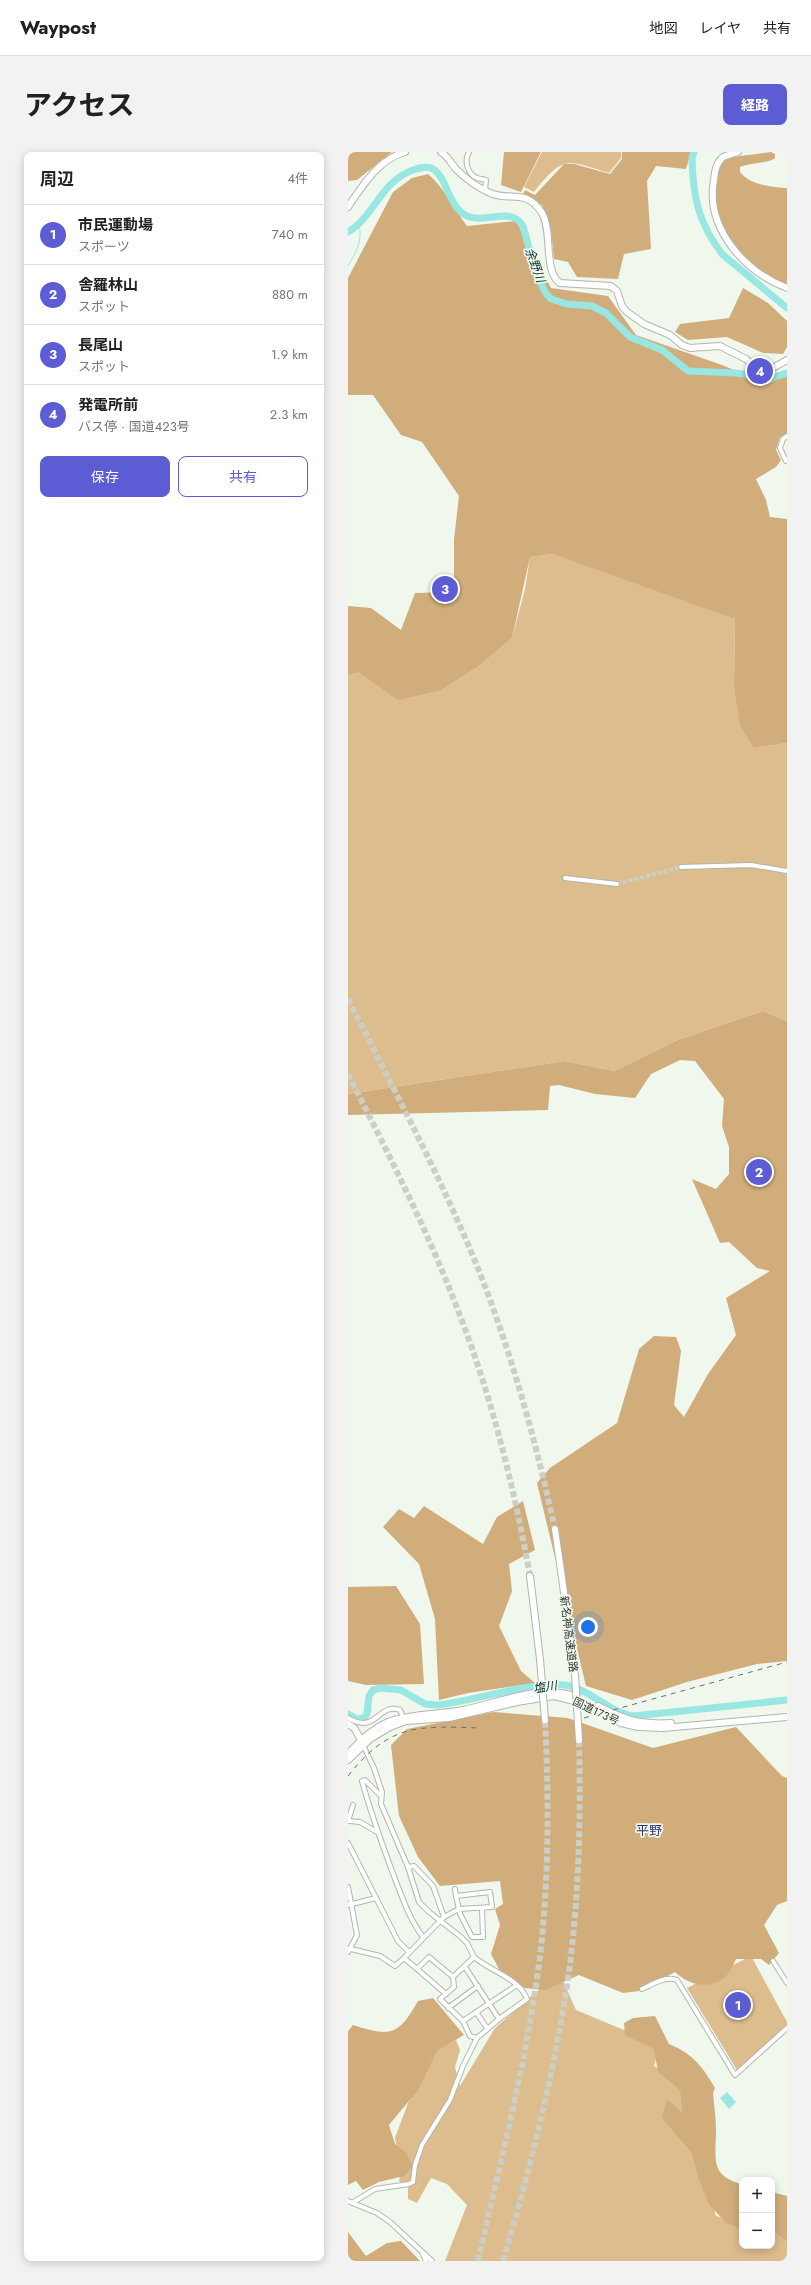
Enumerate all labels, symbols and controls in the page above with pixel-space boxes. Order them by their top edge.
text: Waypost [20,14,96,41]
text: 地図 [649,18,677,38]
text: レイヤ [699,18,741,38]
text: 共有 [763,18,791,38]
button: 経路 [723,84,787,125]
text: アクセス [24,85,135,126]
text: 周辺 [40,167,74,191]
text: 4件 [287,169,308,188]
text: 市民運動場 [78,214,153,236]
text: 1 [50,225,56,244]
text: 740 m [272,225,308,244]
text: スポーツ [78,237,130,256]
water label: 余野川 [520,245,550,287]
text: 舎羅林山 [78,274,138,296]
text: 2 [49,285,57,304]
text: 880 m [272,285,308,304]
text: スポット [78,297,130,316]
text: 長尾山 [78,334,123,356]
text: 3 [49,345,57,364]
text: 1.9 km [271,345,308,364]
pin: 4 [747,356,773,386]
text: スポット [78,357,130,376]
text: 発電所前 [78,394,138,416]
text: 4 [48,405,58,424]
text: 2.3 km [270,405,308,424]
text: バス停 · 国道423号 [78,417,190,436]
button: 保存 [40,456,170,497]
button: 共有 [178,456,308,497]
pin: 3 [432,574,458,604]
pin: 2 [746,1157,772,1187]
street label: 新名神高速道路 [556,1595,582,1673]
your location [578,1617,598,1637]
water label: 塩川 [532,1676,560,1698]
street label: 国道173号 [570,1693,622,1729]
district label: 平野 [636,1821,662,1840]
pin: 1 [725,1990,751,2020]
map controls [739,2177,775,2249]
button: + [739,2177,775,2213]
button: − [739,2213,775,2249]

